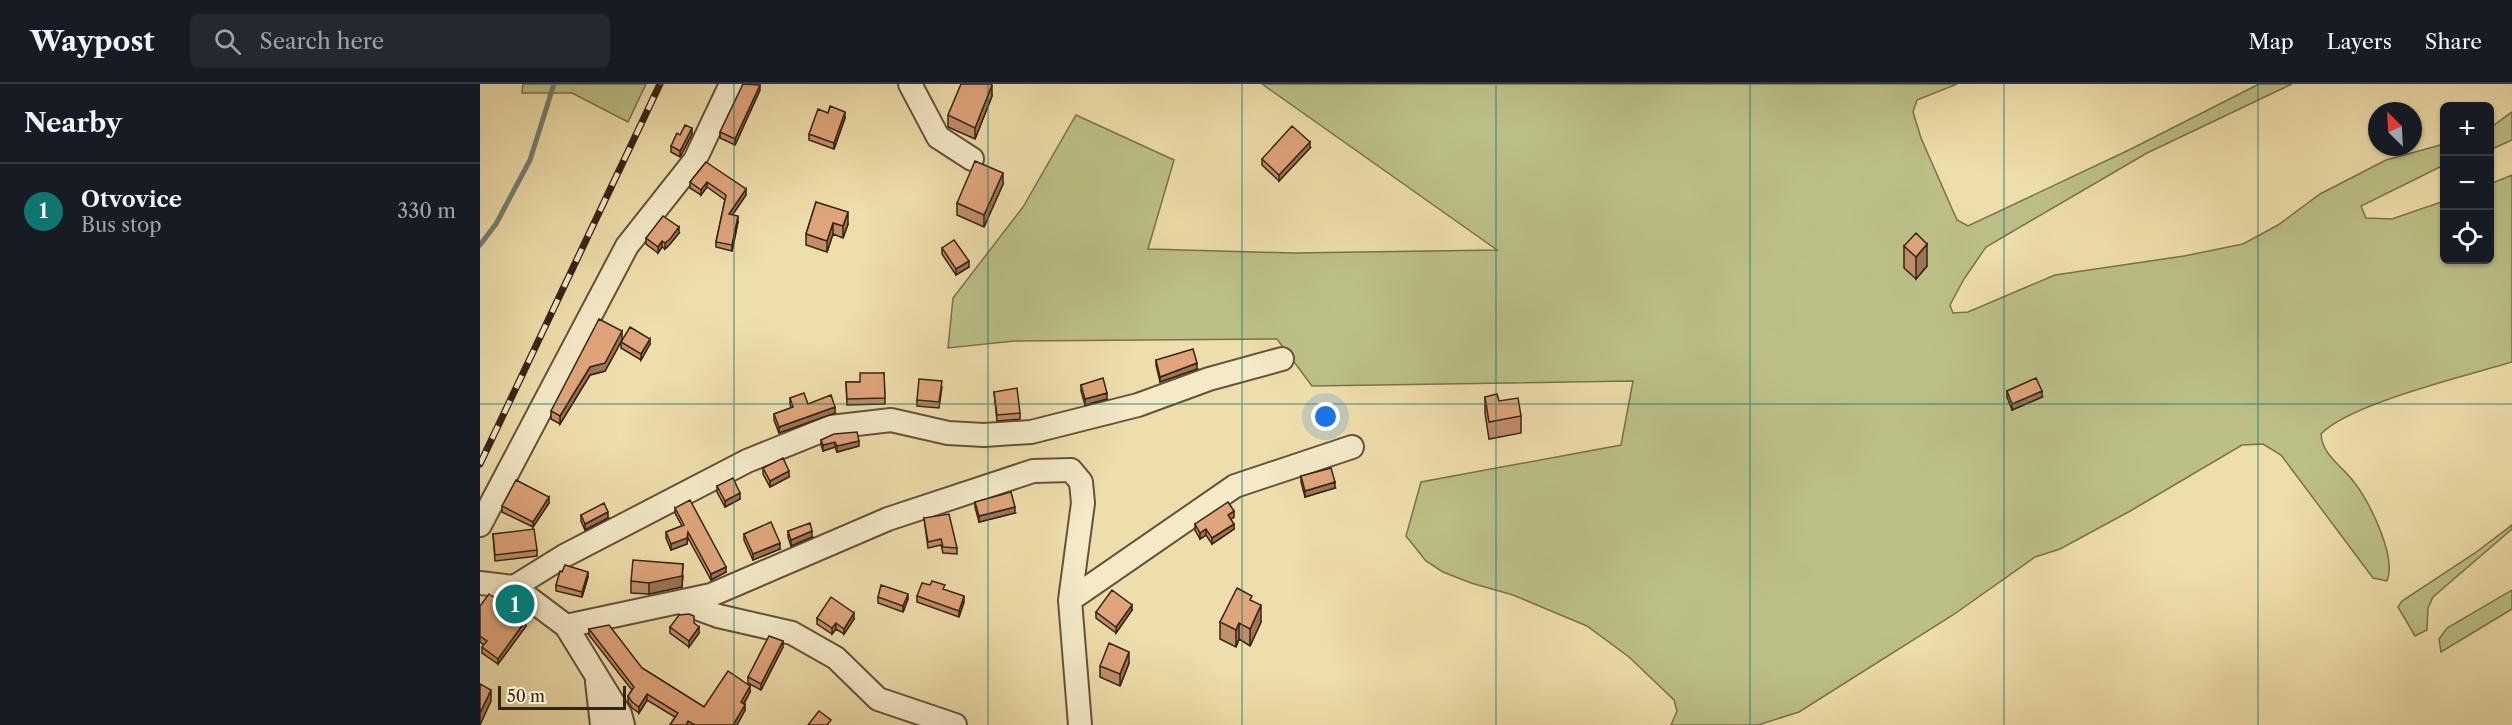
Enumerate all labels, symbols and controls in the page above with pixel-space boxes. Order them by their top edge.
search box [190,14,610,68]
text: Waypost [30,24,154,58]
icon: search [211,25,244,58]
text: Search here [259,28,384,55]
text: Map [2249,29,2294,54]
text: Layers [2327,29,2392,54]
text: Share [2425,29,2482,54]
north arrow [2368,102,2422,156]
map controls [2440,102,2494,264]
button: + [2440,102,2494,156]
text: Nearby [24,107,122,139]
button: − [2440,156,2494,210]
text: Otvovice [81,186,182,213]
text: 1 [39,199,48,223]
text: 330 m [397,199,456,223]
button: locate [2440,210,2494,264]
text: Bus stop [81,213,162,237]
your location [1311,402,1340,431]
pin: 1 [495,582,534,626]
scale bar [498,683,626,710]
text: 50 m [507,686,545,706]

